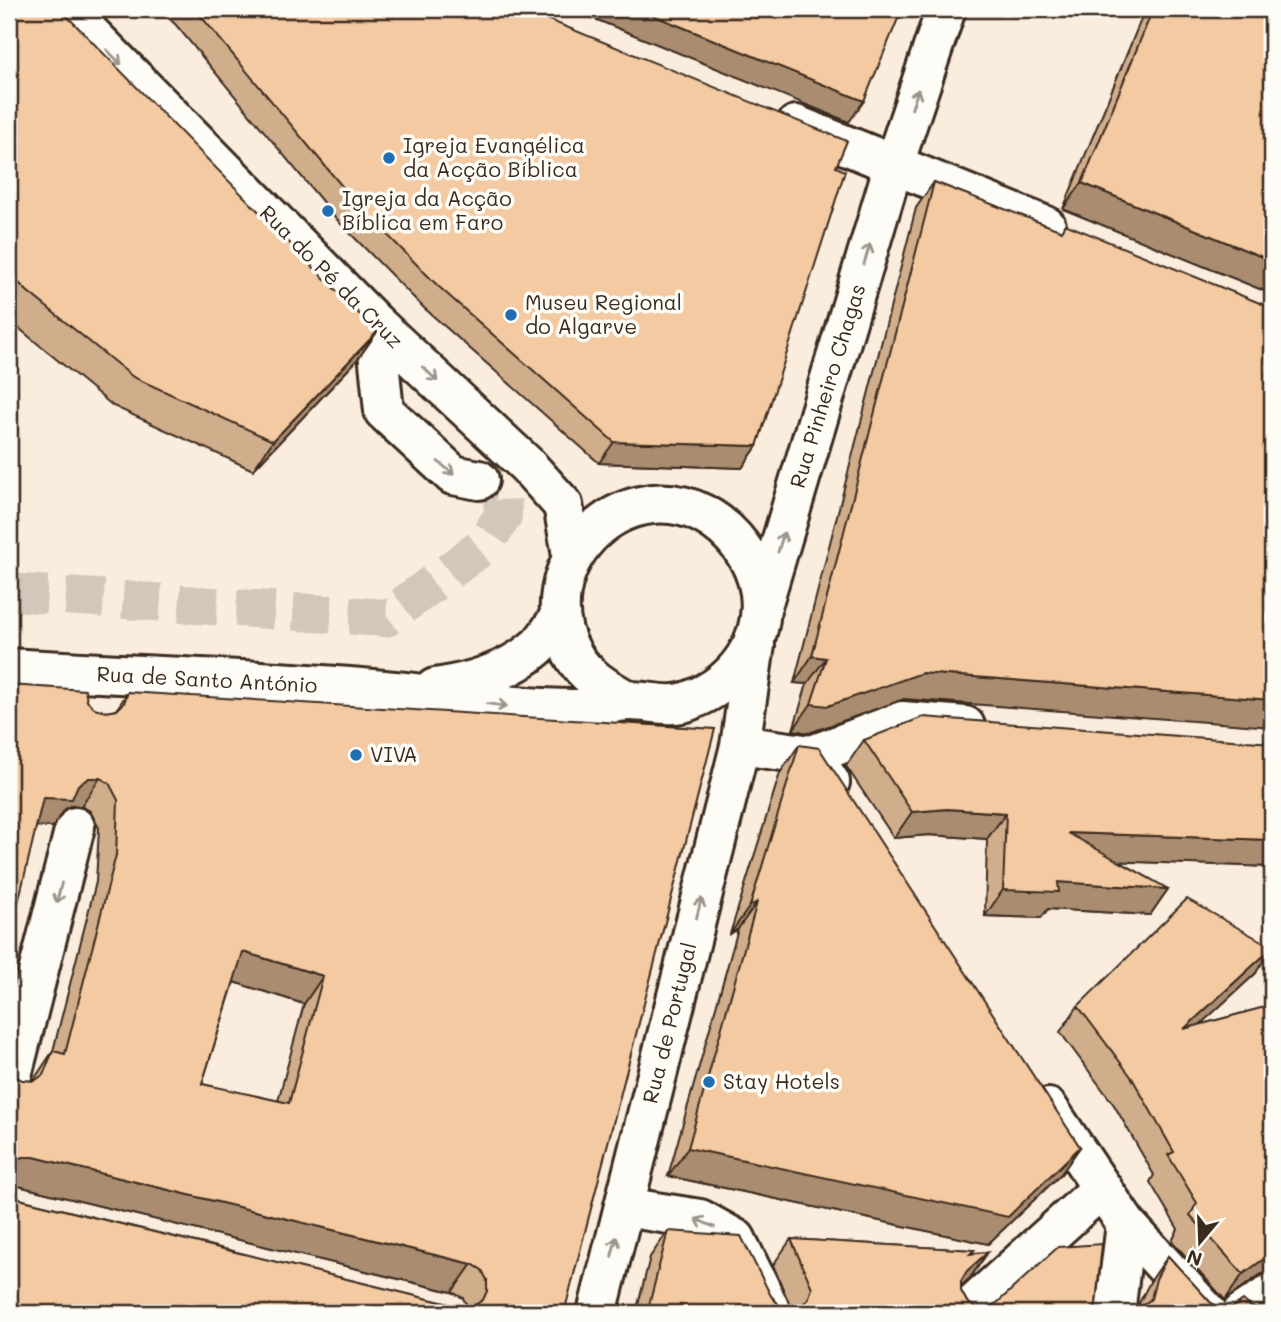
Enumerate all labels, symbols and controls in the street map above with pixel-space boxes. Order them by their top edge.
one-way arrow [105,49,122,66]
one-way arrow [910,89,922,111]
place label: Igreja Evangélica da Acção Bíblica [403,131,585,182]
marker: Igreja Evangélica da Acção Bíblica [381,150,397,166]
place label: Igreja da Acção Bíblica em Faro [342,184,512,235]
street label: Rua do Pé da Cruz [255,199,409,353]
marker: Igreja da Acção Bíblica em Faro [320,203,336,219]
one-way arrow [861,243,874,265]
street label: Rua Pinheiro Chagas [783,280,870,491]
place label: Museu Regional do Algarve [525,288,682,339]
marker: Museu Regional do Algarve [503,307,519,323]
one-way arrow [421,366,438,383]
one-way arrow [437,460,455,475]
one-way arrow [776,532,789,554]
street label: Rua de Santo António [96,659,318,698]
one-way arrow [486,699,508,712]
place label: VIVA [370,740,418,767]
marker: VIVA [348,747,364,763]
one-way arrow [52,882,65,904]
one-way arrow [693,897,706,920]
street label: Rua de Portugal [636,939,702,1106]
place label: Stay Hotels [723,1067,840,1094]
marker: Stay Hotels [701,1074,717,1090]
north arrow [1166,1206,1236,1276]
one-way arrow [695,1216,716,1229]
one-way arrow [608,1236,621,1259]
text: N [1183,1244,1205,1273]

